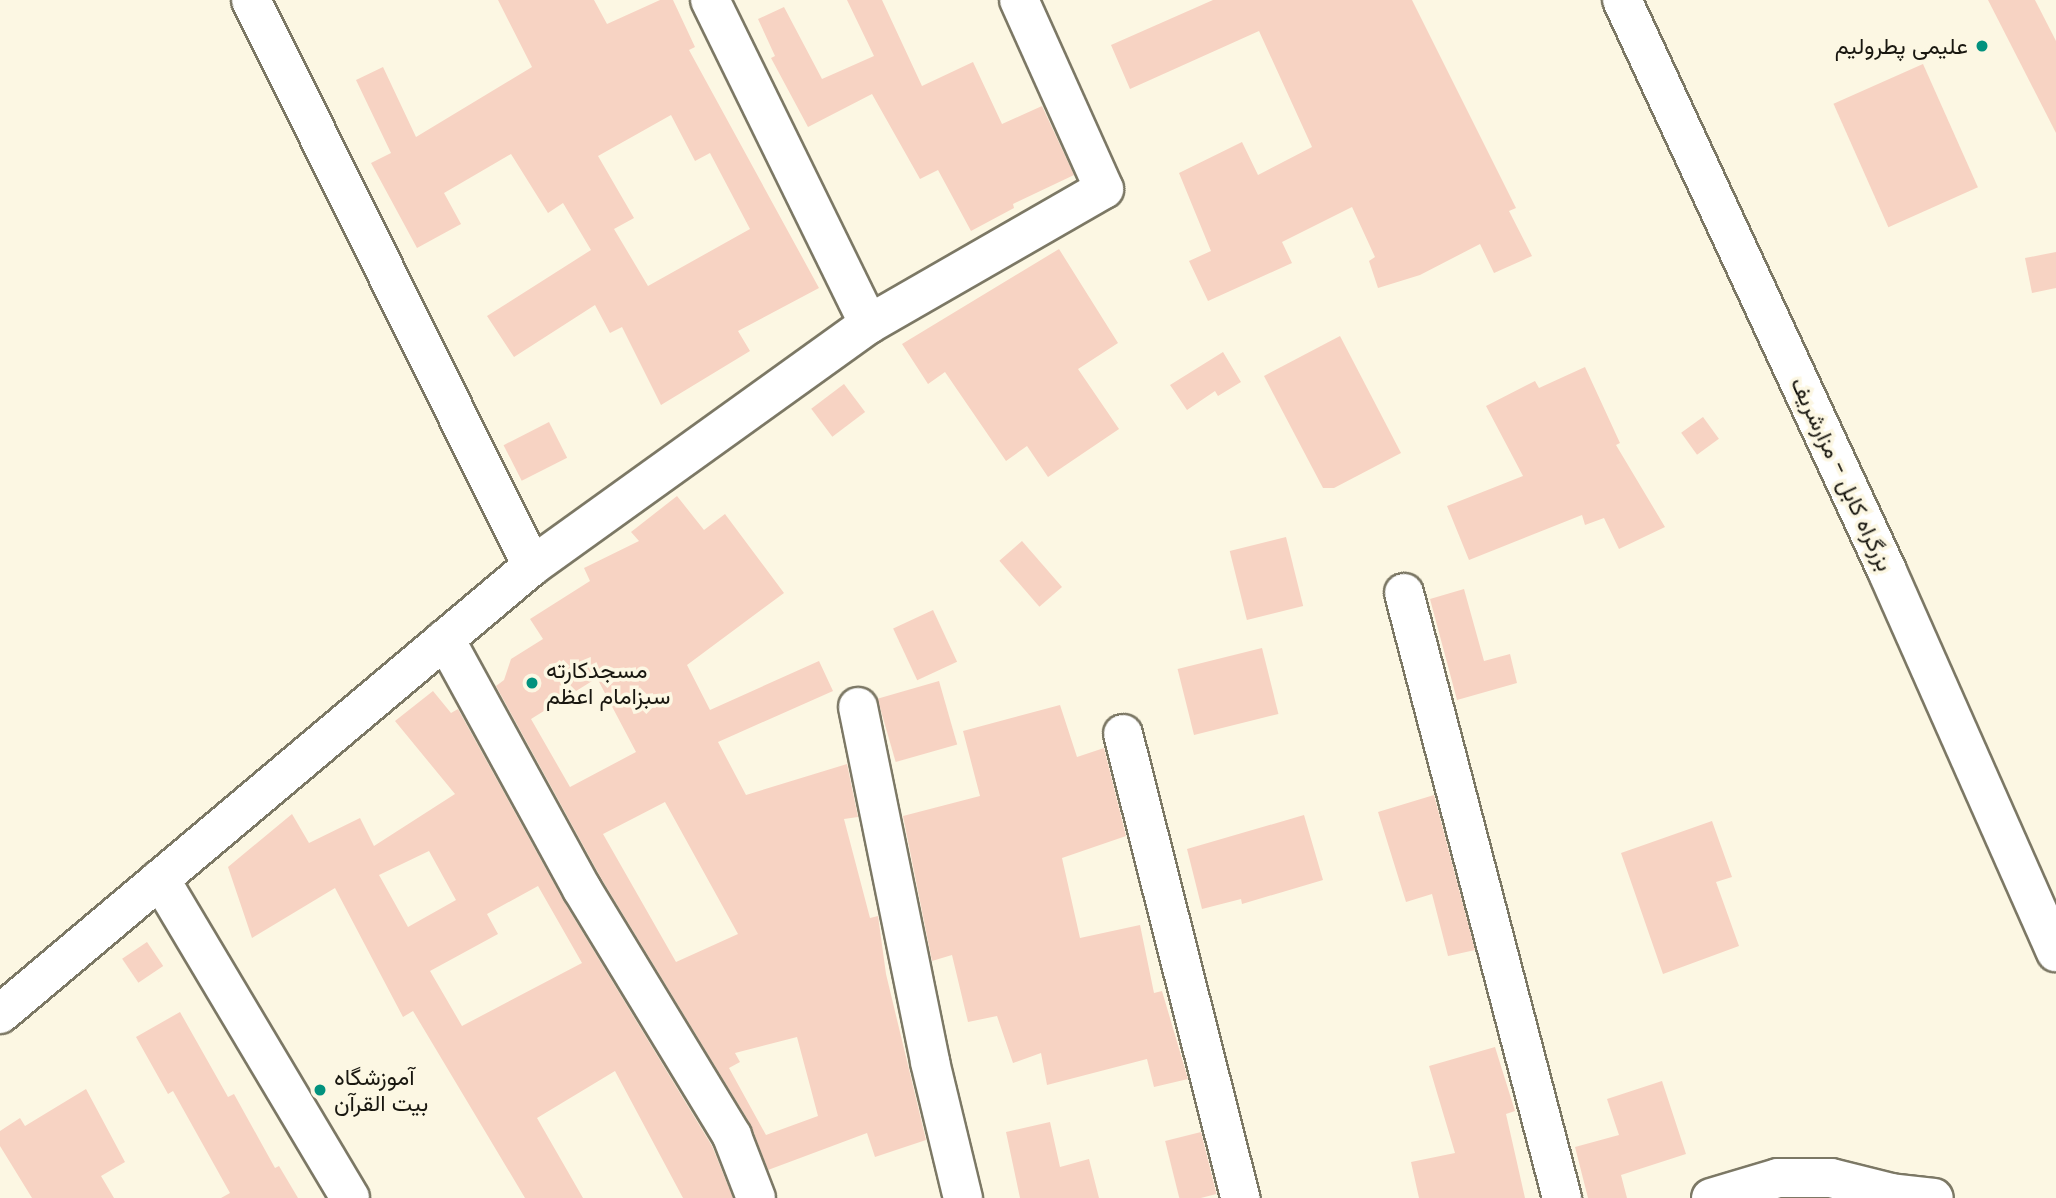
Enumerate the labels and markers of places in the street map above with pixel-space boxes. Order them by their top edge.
place label: علیمی پطرولیم [1835,32,1968,60]
marker: علیمی پطرولیم [1974,38,1990,54]
place label: مسجدکارته سبزامام اعظم [546,656,670,710]
marker: مسجدکارته سبزامام اعظم [524,675,540,691]
place label: آموزشگاه بیت القرآن [334,1063,428,1117]
marker: آموزشگاه بیت القرآن [312,1082,328,1098]

